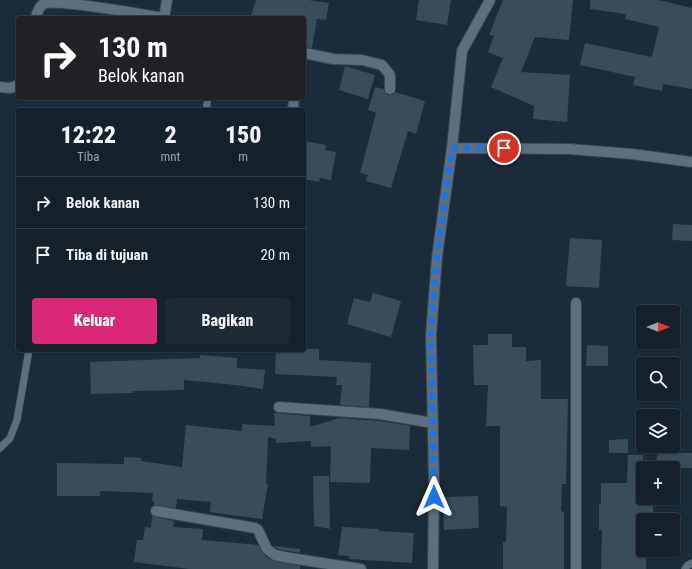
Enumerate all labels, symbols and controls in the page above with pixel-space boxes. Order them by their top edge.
text: 130 m [98,31,168,64]
icon: right [32,32,84,84]
text: Belok kanan [98,65,184,86]
text: 12:22 [60,121,116,149]
text: 2 [164,121,177,149]
text: 150 [225,121,262,149]
pin [487,131,521,165]
icon: arrive [493,137,515,159]
text: Tiba [77,149,99,164]
text: mnt [161,149,180,164]
text: m [238,149,248,164]
icon: right [32,192,54,214]
text: Belok kanan [66,194,140,212]
text: 130 m [253,194,290,212]
icon: arrive [32,244,54,266]
text: Tiba di tujuan [66,246,148,264]
text: 20 m [260,246,290,264]
button: Keluar [32,298,157,344]
button: Bagikan [165,298,290,344]
north arrow [636,305,680,349]
map controls [636,305,680,557]
button: search [636,357,680,401]
button: layers [636,409,680,453]
button: + [636,461,680,505]
position arrow [413,476,455,518]
button: − [636,513,680,557]

